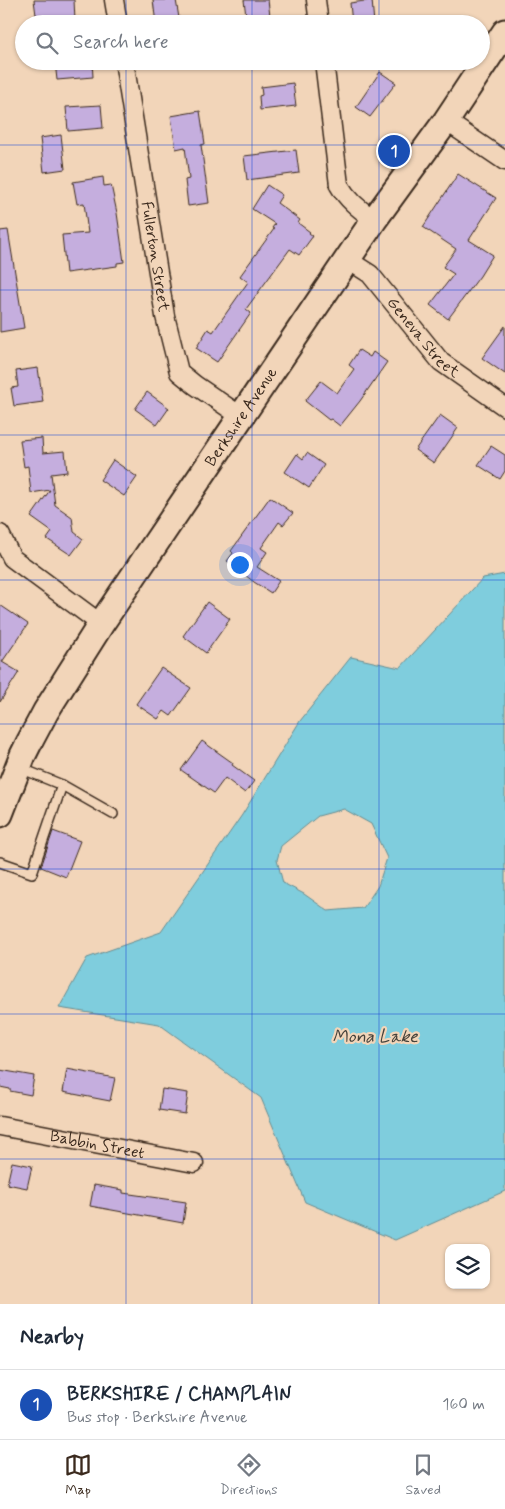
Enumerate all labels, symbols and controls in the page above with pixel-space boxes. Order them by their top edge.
search box [15,15,490,70]
icon: search [33,29,61,57]
text: Search here [73,30,169,55]
pin: 1 [378,132,410,170]
street label: Fullerton Street [136,200,175,314]
street label: Geneva Street [382,293,464,383]
street label: Berkshire Avenue [200,363,282,470]
your location [227,552,253,578]
water label: Mona Lake [332,1025,419,1049]
street label: Babbin Street [48,1125,146,1164]
map controls [445,1244,490,1289]
button: layers [445,1244,490,1289]
text: Nearby [20,1323,84,1351]
text: BERKSHIRE / CHAMPLAIN [67,1382,291,1407]
text: 1 [32,1394,40,1415]
text: 160 m [442,1394,485,1415]
text: Bus stop · Berkshire Avenue [67,1407,248,1428]
tab: Map [64,1451,92,1499]
tab: Directions [220,1451,278,1499]
tab: Saved [406,1451,441,1499]

